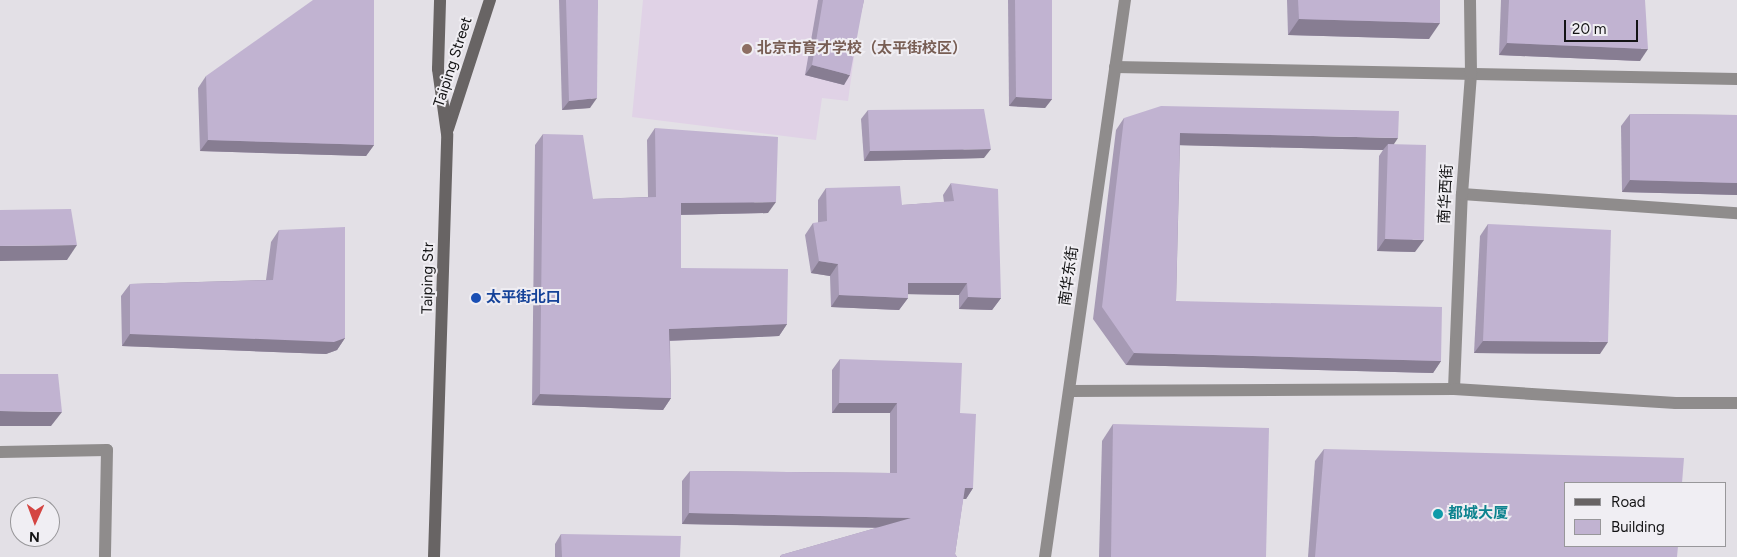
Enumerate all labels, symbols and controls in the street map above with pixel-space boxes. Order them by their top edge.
scale bar [1567,10,1641,42]
street label: Taiping Street [430,15,476,109]
text: 20 m [1572,20,1606,38]
place label: 北京市育才学校（太平街校区） [757,40,967,58]
marker: 北京市育才学校（太平街校区） [741,43,753,55]
street label: 南华西街 [1435,164,1457,224]
street label: Taiping Str [418,242,438,314]
street label: 南华东街 [1056,245,1082,307]
place label: 太平街北口 [486,289,561,307]
marker: 太平街北口 [470,292,482,304]
legend [1564,482,1727,547]
text: Road [1611,493,1646,511]
north arrow [10,497,60,547]
place label: 都城大厦 [1448,505,1508,523]
marker: 都城大厦 [1432,508,1444,520]
text: Building [1611,518,1665,536]
text: N [29,528,40,545]

